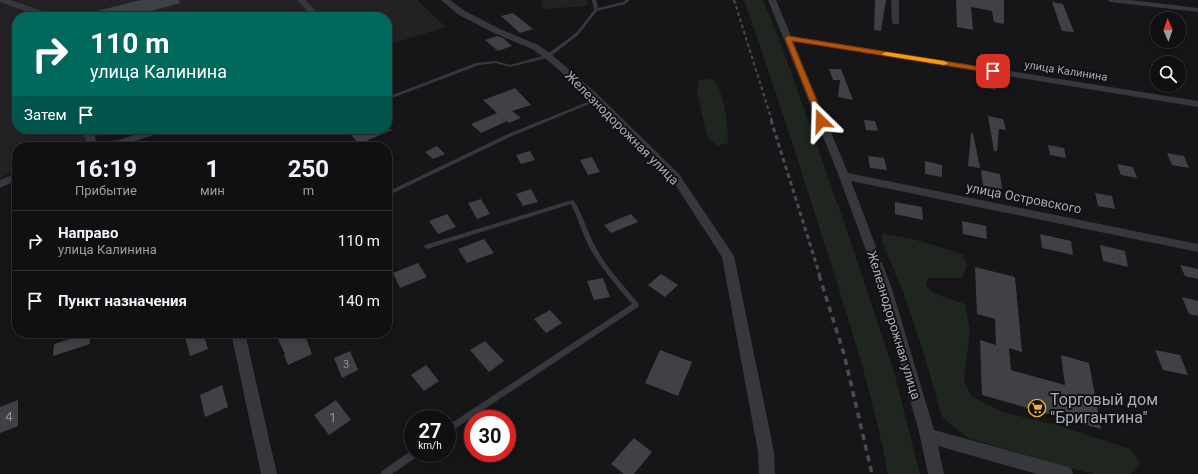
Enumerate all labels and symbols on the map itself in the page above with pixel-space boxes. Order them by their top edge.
north arrow [1150,12,1186,48]
pin [976,54,1010,88]
street label: улица Калинина [1024,58,1108,84]
street label: Железнодорожная улица [562,68,682,188]
position arrow [800,100,842,142]
street label: улица Островского [965,179,1083,217]
street label: Железнодорожная улица [864,249,924,401]
house number: 3 [343,358,349,371]
place label: Торговый дом "Бригантина" [1050,390,1158,427]
supermarket icon: Торговый дом "Бригантина" [1027,398,1047,418]
house number: 4 [5,409,13,424]
house number: 1 [329,410,337,425]
speed limit sign: 30 [464,410,516,462]

